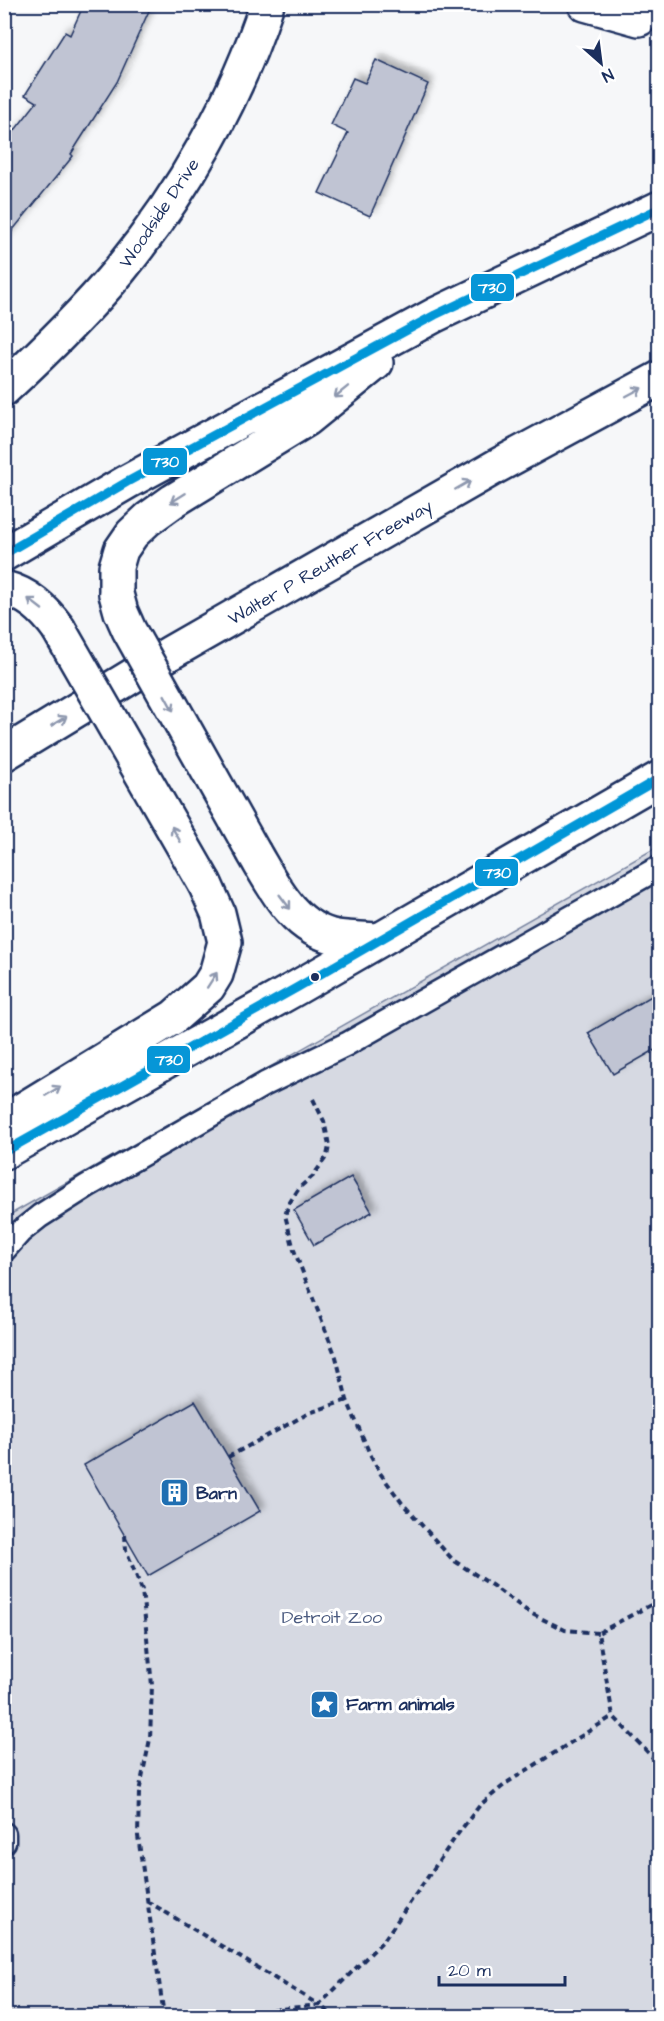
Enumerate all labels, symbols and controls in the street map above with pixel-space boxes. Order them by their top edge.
north arrow [571,33,631,93]
text: N [598,63,617,87]
street label: Woodside Drive [113,153,206,273]
line badge: 730 [470,273,515,302]
text: 730 [477,277,506,299]
one-way arrow [333,385,349,398]
one-way arrow [624,386,642,397]
line badge: 730 [142,447,188,476]
text: 730 [150,451,179,473]
one-way arrow [454,479,471,491]
one-way arrow [170,492,187,504]
street label: Walter P Reuther Freeway [224,494,438,632]
one-way arrow [27,597,43,610]
one-way arrow [164,694,176,711]
one-way arrow [50,715,67,728]
one-way arrow [170,826,182,843]
line badge: 730 [474,858,519,887]
text: 730 [482,862,511,884]
one-way arrow [278,894,291,910]
unlabelled marker [309,971,321,983]
one-way arrow [206,972,218,989]
line badge: 730 [146,1045,191,1074]
text: 730 [154,1049,183,1071]
one-way arrow [44,1084,61,1096]
building icon: Barn [159,1477,191,1509]
place label: Barn [196,1481,237,1506]
park label: Detroit Zoo [282,1605,382,1630]
place icon: Farm animals [309,1688,341,1720]
place label: Farm animals [346,1692,455,1717]
scale bar [439,1949,565,1987]
text: 20 m [448,1958,491,1983]

